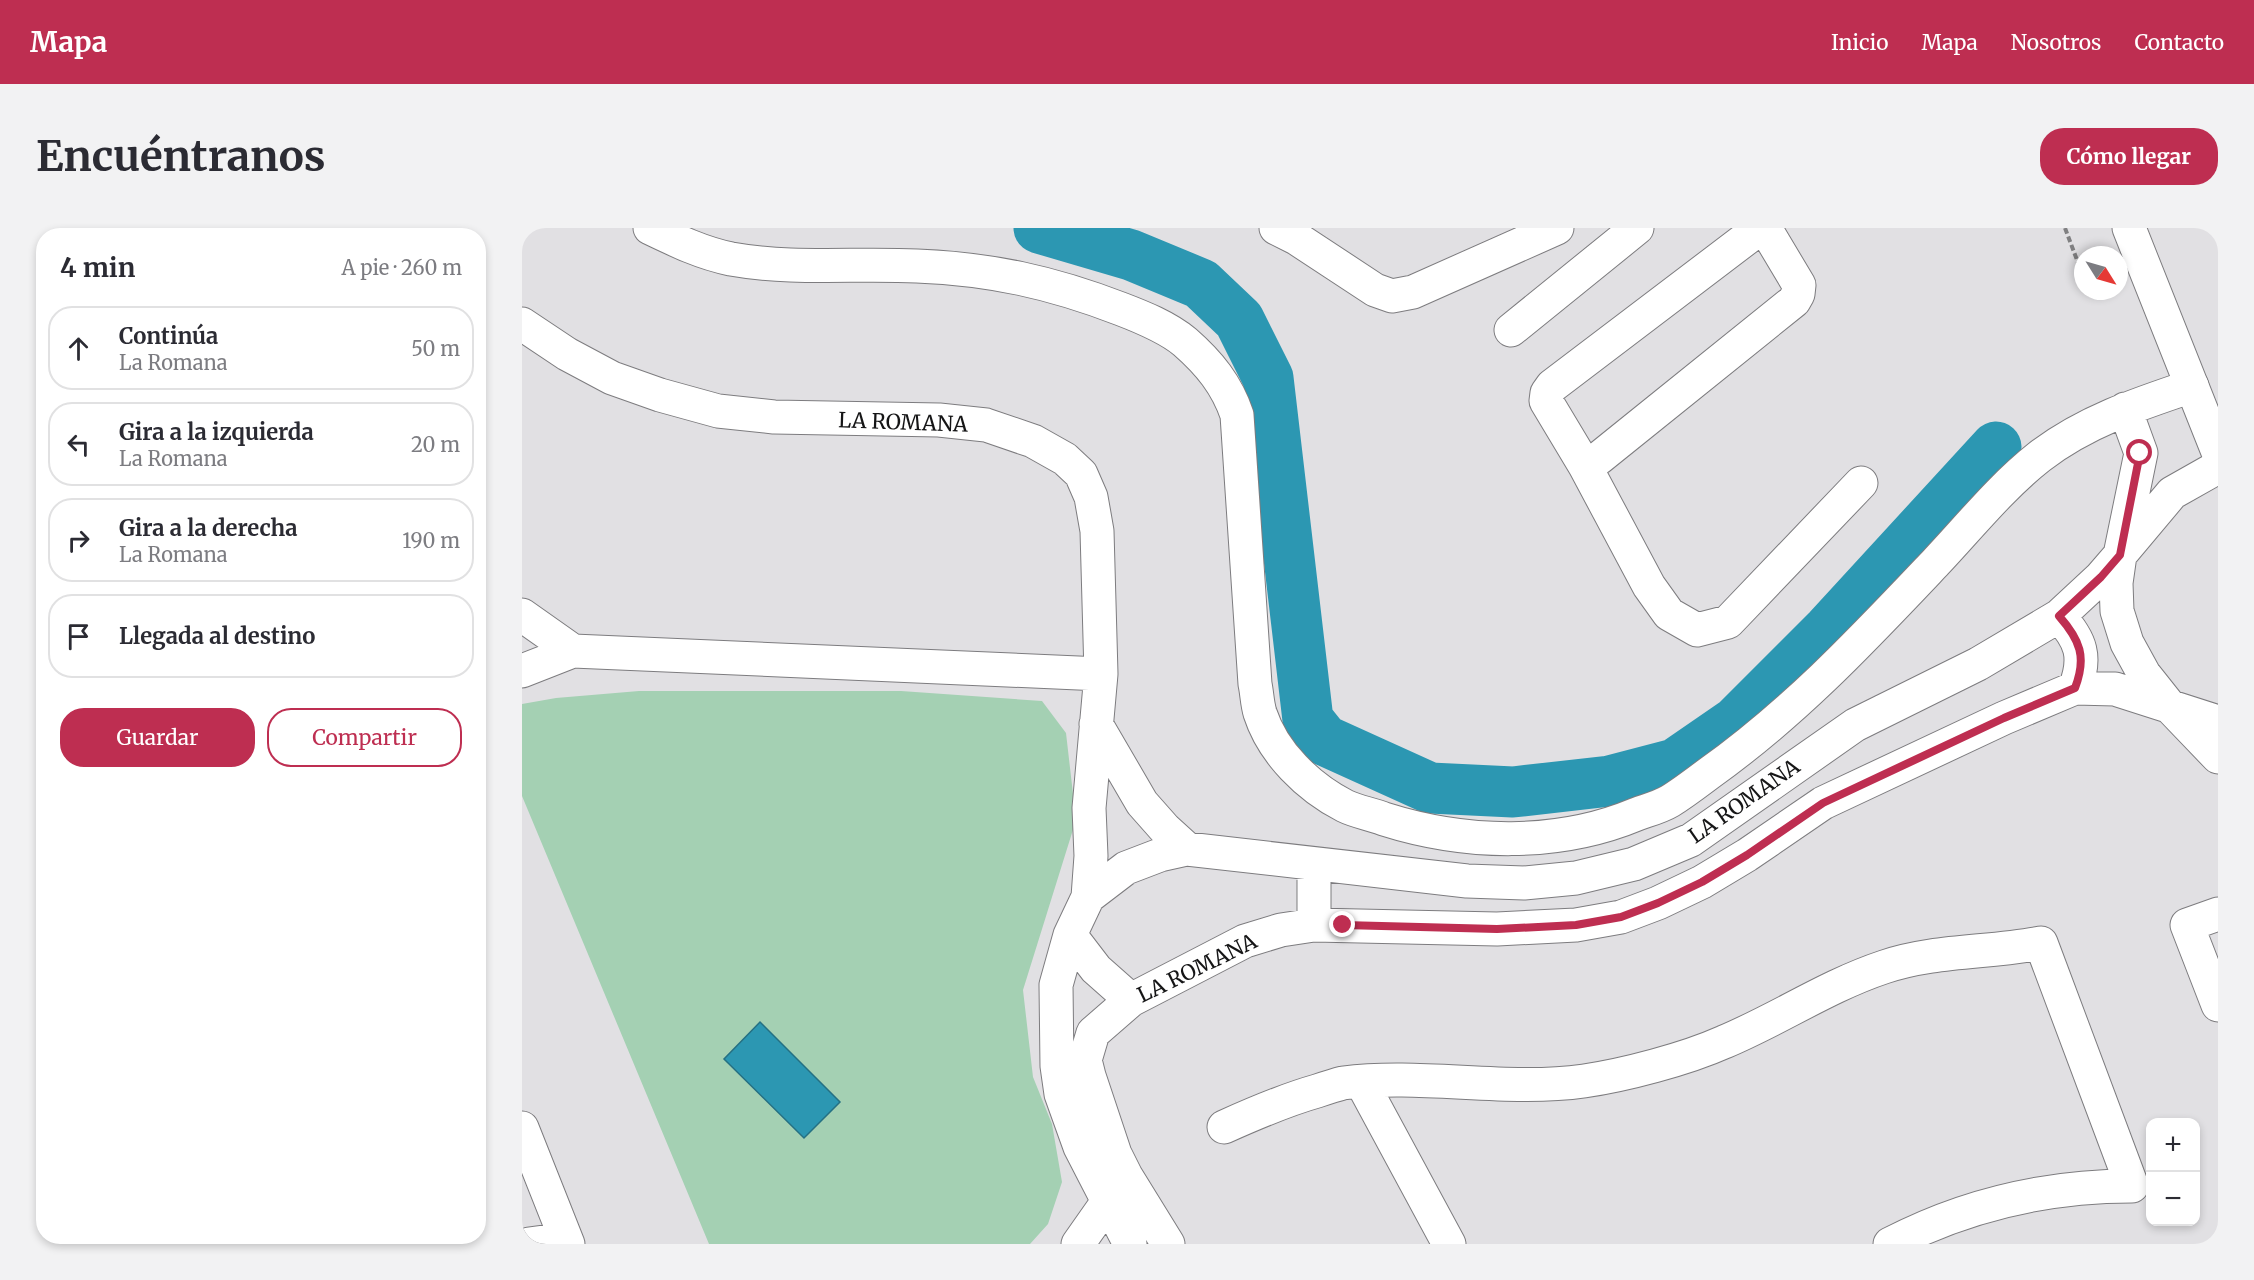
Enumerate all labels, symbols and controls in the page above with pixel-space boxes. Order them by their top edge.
text: Mapa [30,24,107,60]
text: Inicio [1831,29,1889,56]
text: Mapa [1922,29,1978,56]
text: Nosotros [2011,29,2101,56]
text: Contacto [2134,29,2224,56]
button: Cómo llegar [2040,128,2218,185]
text: Encuéntranos [36,130,325,182]
north arrow [2074,246,2128,300]
text: 4 min [60,251,135,284]
text: A pie · 260 m [341,255,462,280]
text: Continúa [119,322,218,350]
icon: ahead [62,332,95,365]
text: 50 m [411,336,460,361]
text: La Romana [119,350,227,375]
street label: LA ROMANA [838,406,968,438]
text: Gira a la izquierda [119,418,314,446]
icon: left [62,428,95,461]
text: 20 m [411,432,460,457]
route start [2126,439,2152,465]
text: La Romana [119,446,227,471]
text: Gira a la derecha [119,514,297,542]
icon: right [62,524,95,557]
text: 190 m [402,528,460,553]
text: La Romana [119,542,227,567]
icon: arrive [62,620,95,653]
text: Llegada al destino [119,622,315,650]
button: Guardar [60,708,255,767]
button: Compartir [267,708,462,767]
street label: LA ROMANA [1683,753,1805,849]
route end [1329,911,1355,937]
street label: LA ROMANA [1133,927,1261,1009]
map controls [2146,1118,2200,1226]
button: + [2146,1118,2200,1172]
button: − [2146,1172,2200,1226]

